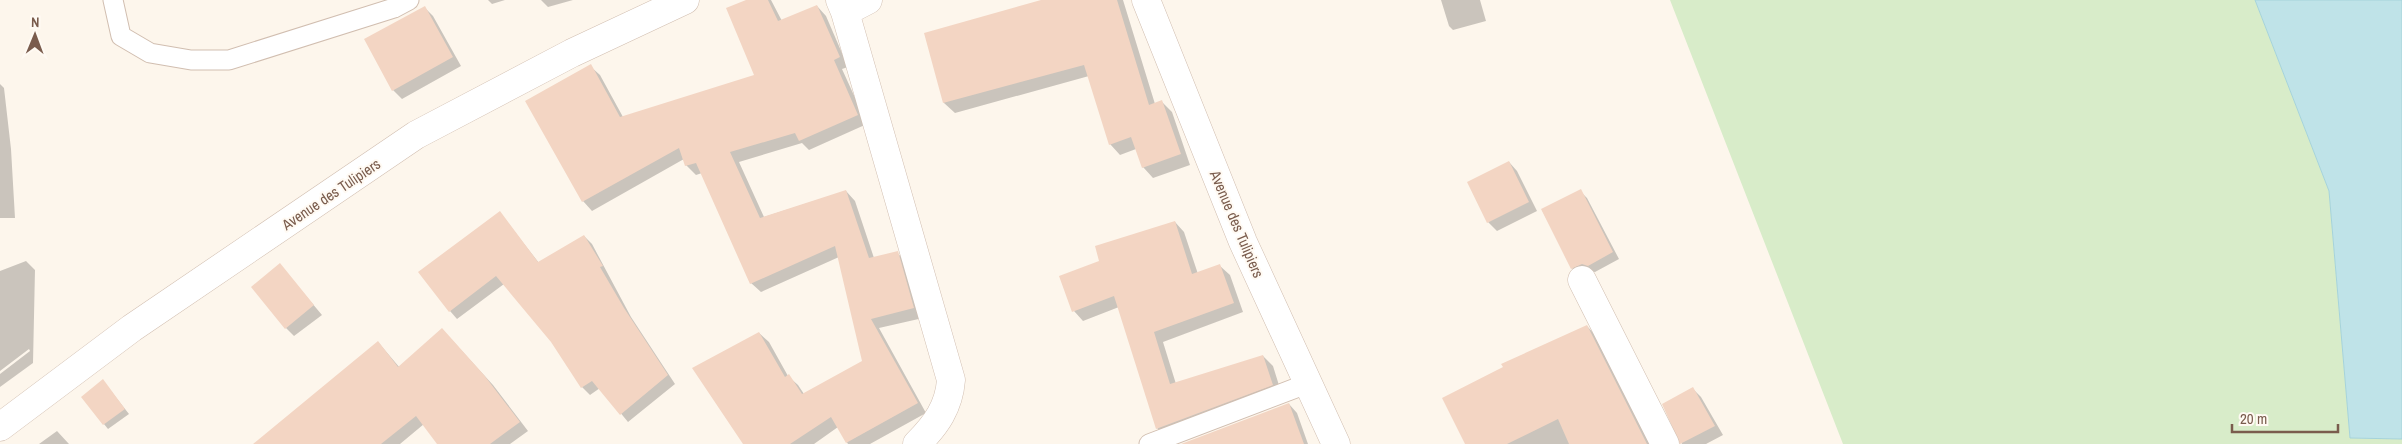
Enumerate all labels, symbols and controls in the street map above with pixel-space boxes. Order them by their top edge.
north arrow [10,10,60,60]
text: N [31,13,40,31]
street label: Avenue des Tulipiers [277,153,384,235]
street label: Avenue des Tulipiers [1205,166,1269,281]
scale bar [2232,402,2338,434]
text: 20 m [2240,408,2267,429]

